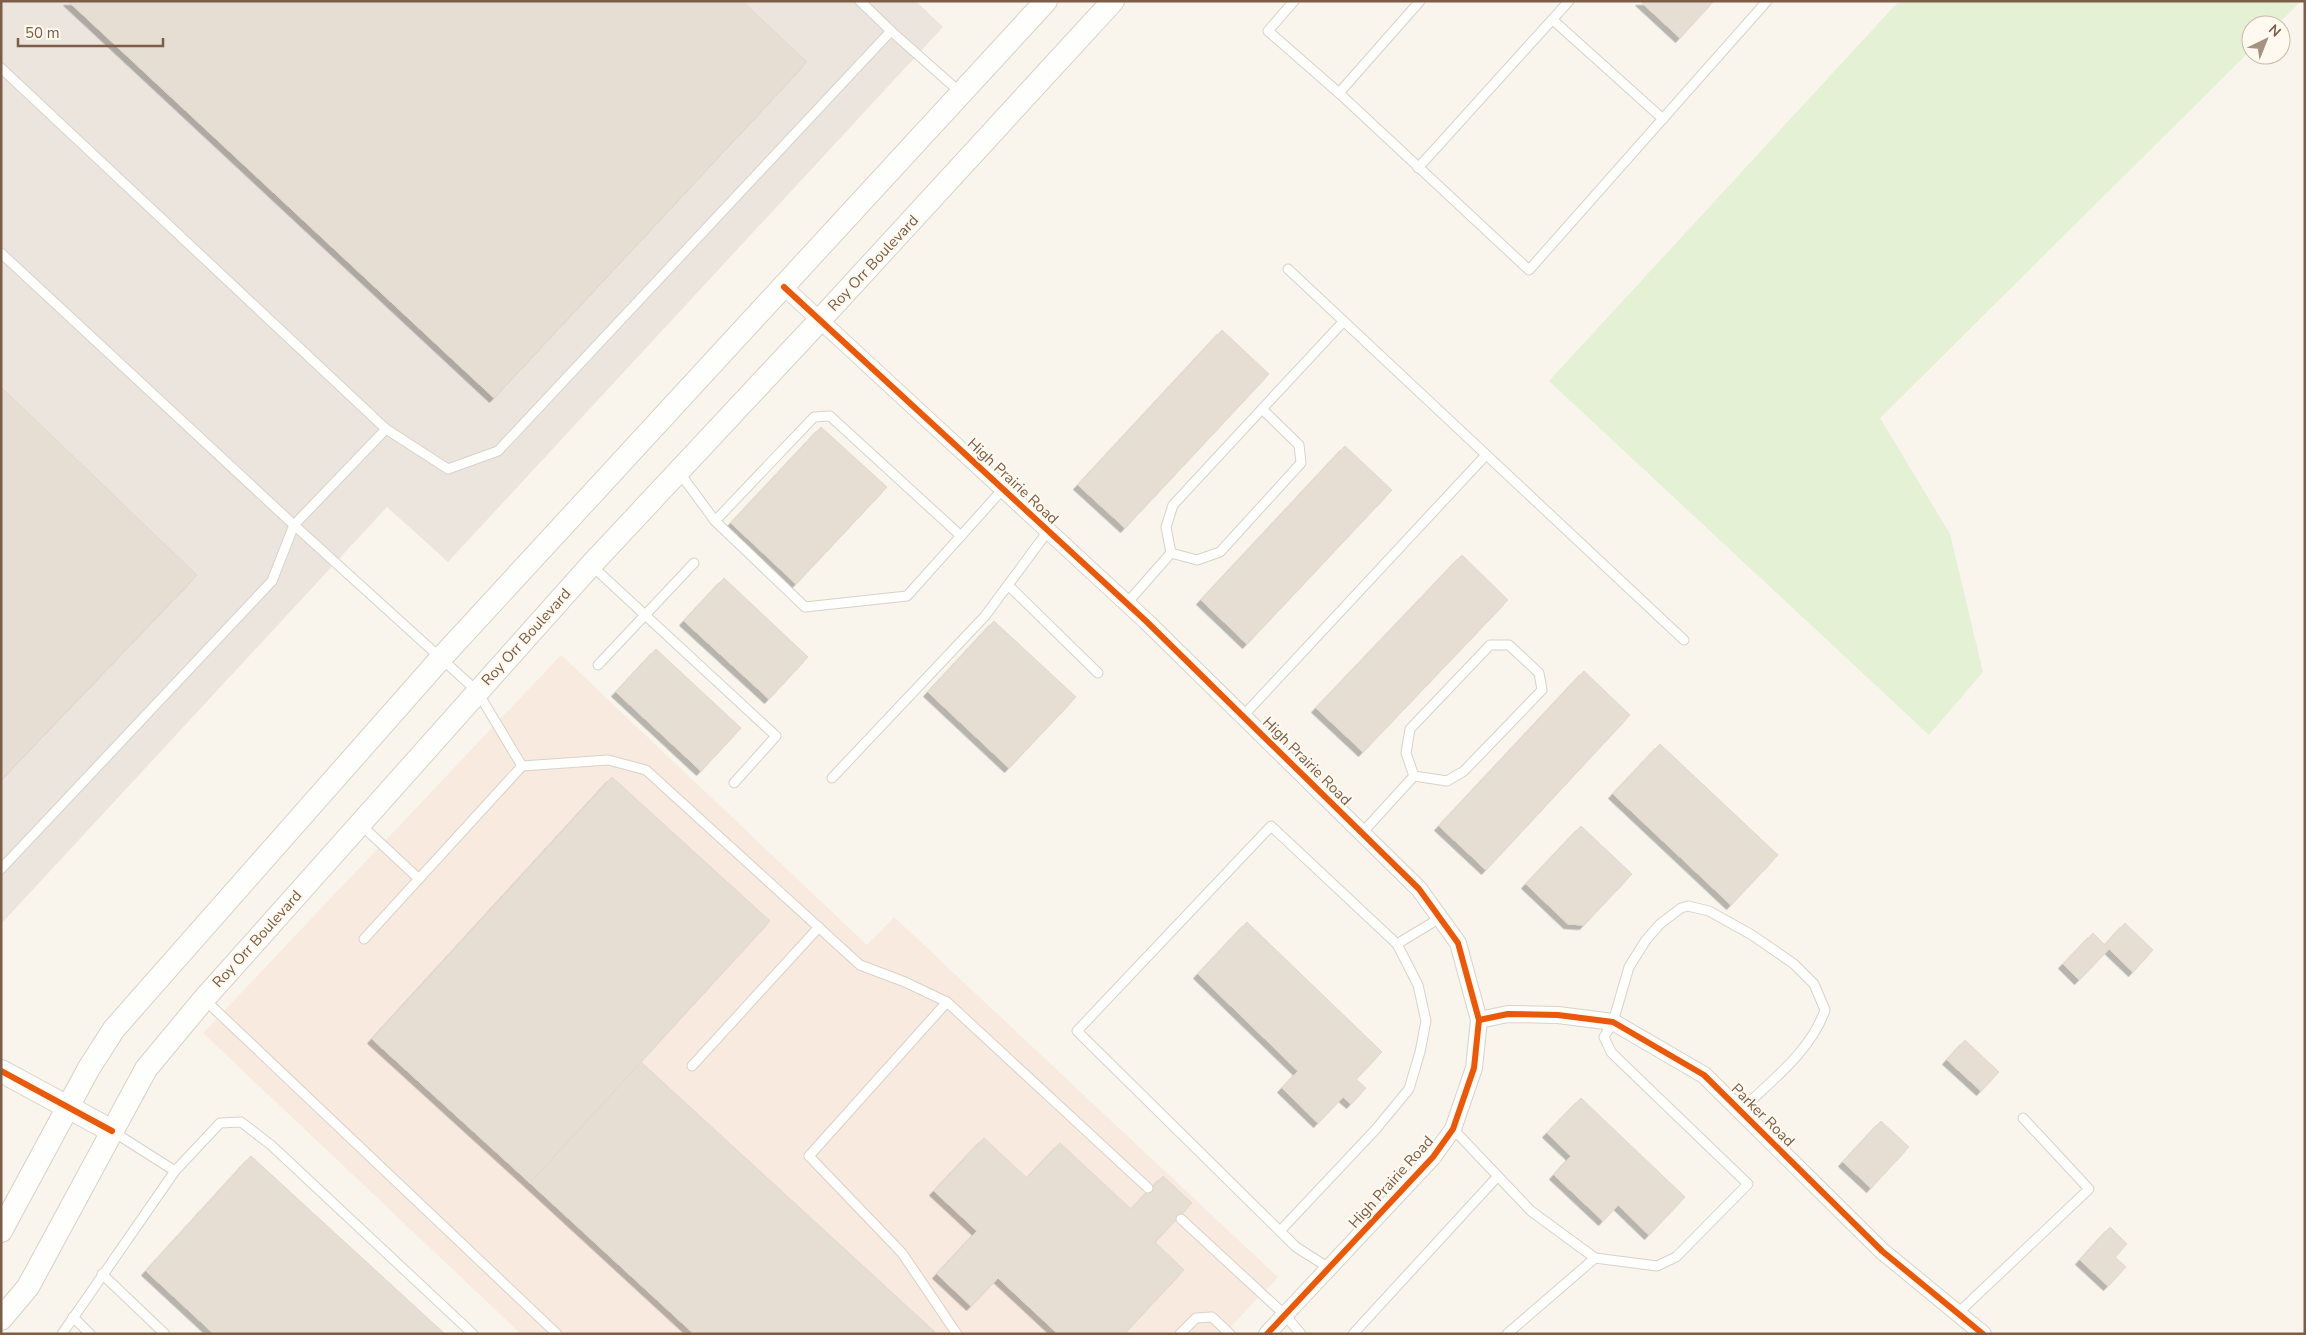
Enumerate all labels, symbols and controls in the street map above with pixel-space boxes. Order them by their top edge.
scale bar [18,15,162,47]
north arrow [2241,15,2291,65]
text: N [2264,20,2285,41]
text: 50 m [25,23,60,43]
street label: Roy Orr Boulevard [823,211,923,315]
street label: High Prairie Road [963,434,1063,528]
street label: Roy Orr Boulevard [477,584,575,690]
street label: High Prairie Road [1258,712,1356,810]
street label: Roy Orr Boulevard [208,886,306,992]
street label: Parker Road [1727,1079,1799,1151]
street label: High Prairie Road [1344,1132,1438,1232]

